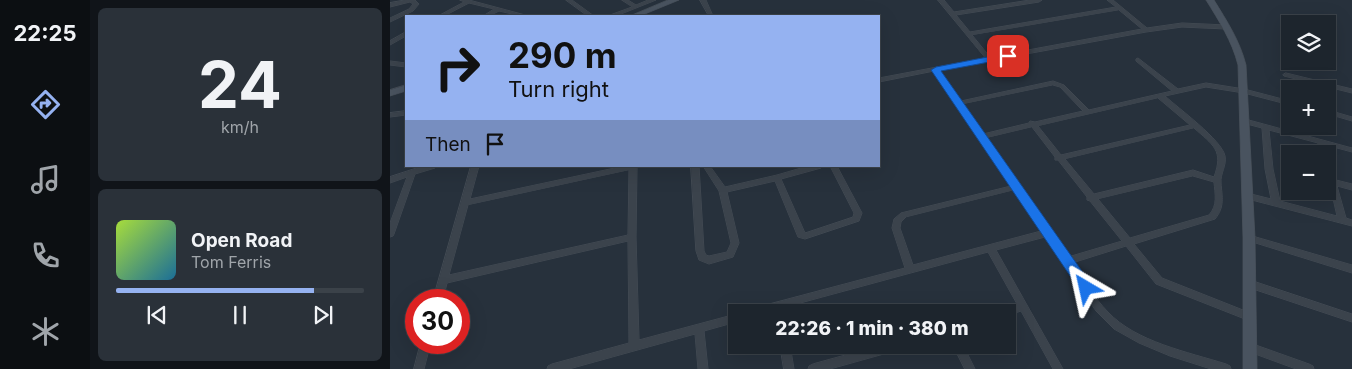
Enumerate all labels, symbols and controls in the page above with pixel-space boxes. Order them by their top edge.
map controls [1281,15,1336,200]
button: layers [1281,15,1336,70]
text: 22:25 [14,20,76,46]
text: 290 m [508,34,617,76]
icon: right [425,35,490,100]
pin [987,35,1029,77]
icon: arrive [994,42,1022,70]
text: 24 [198,45,282,124]
text: Turn right [508,76,609,102]
button: + [1281,80,1336,135]
icon: directions [28,87,63,122]
text: km/h [221,117,259,137]
icon: arrive [481,130,509,158]
text: Then [425,133,471,156]
button: − [1281,145,1336,200]
icon: music [28,162,63,197]
text: Open Road [191,229,292,252]
icon: phone [28,238,63,273]
text: Tom Ferris [191,252,271,272]
position arrow [1059,261,1111,313]
speed limit sign: 30 [405,289,470,354]
icon: previous [143,301,171,329]
icon: pause [226,301,254,329]
icon: next [309,301,337,329]
icon: climate [28,314,63,349]
text: 22:26 · 1 min · 380 m [775,317,969,340]

